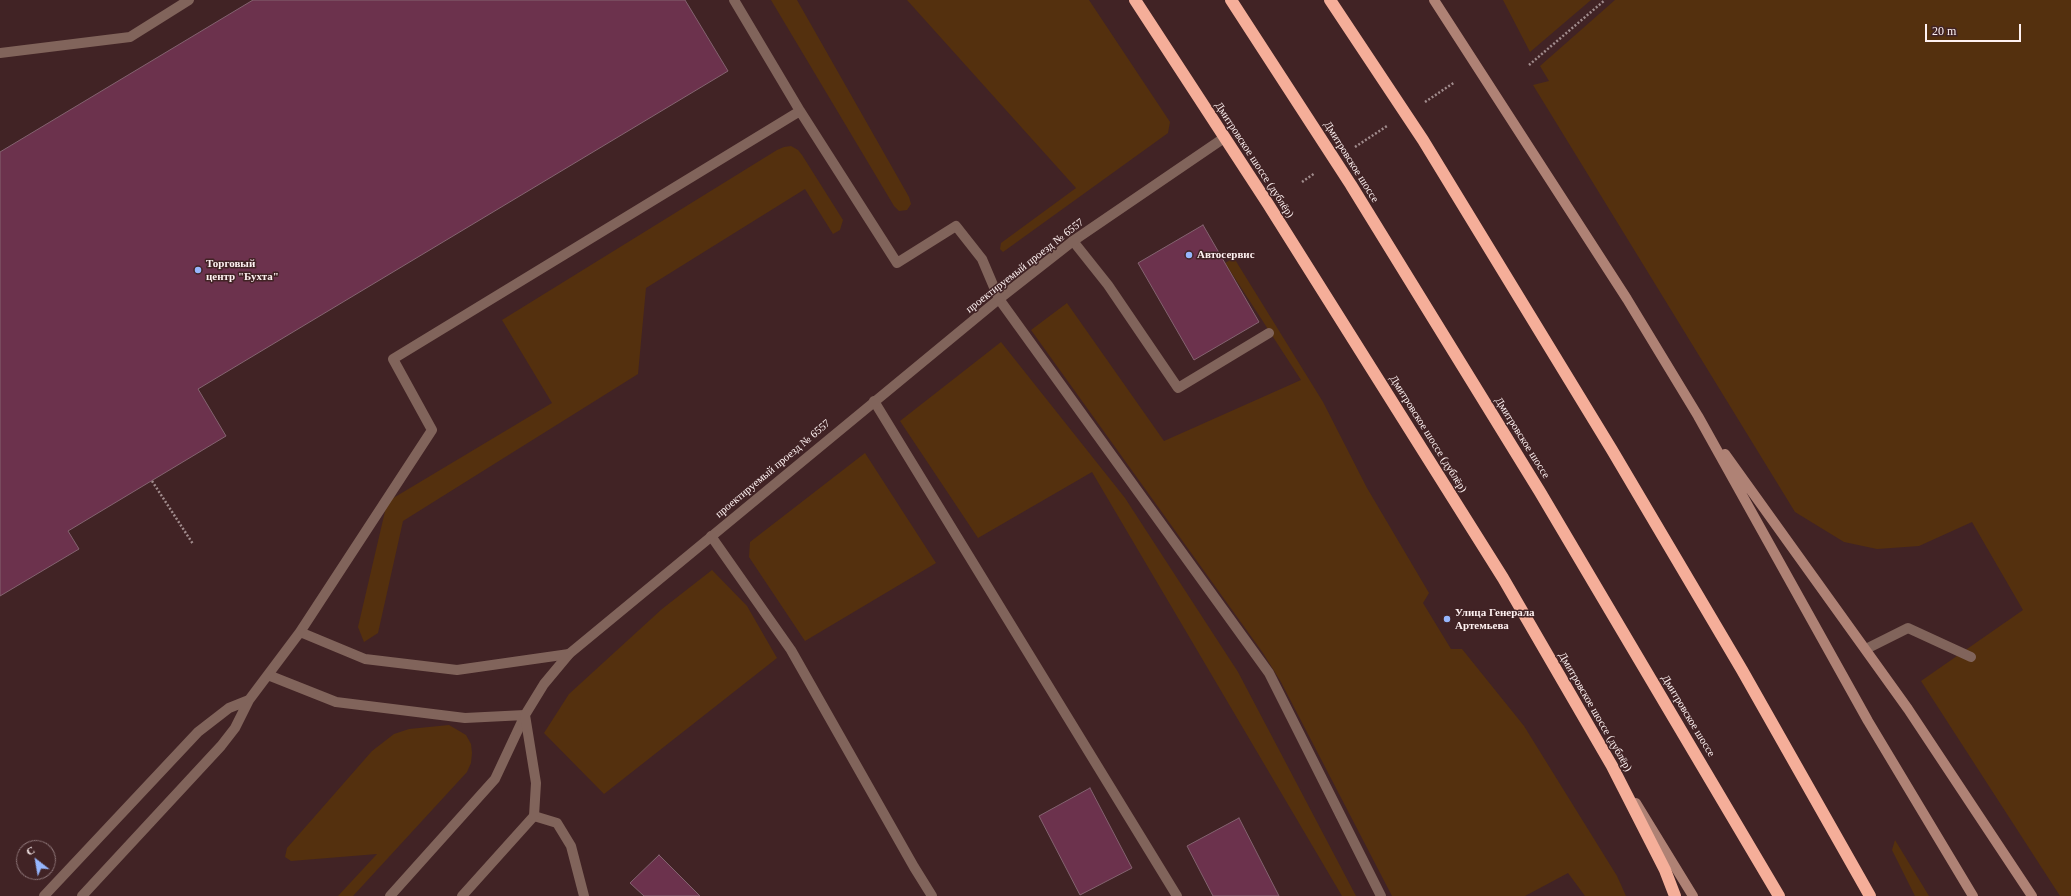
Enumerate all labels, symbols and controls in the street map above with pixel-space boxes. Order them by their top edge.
scale bar [1927,16,2023,42]
text: 20 m [1932,24,1956,38]
street label: Дмитровское шоссе (дублёр) [1212,100,1296,220]
street label: Дмитровское шоссе [1321,119,1381,205]
street label: проектируемый проезд № 6557 [963,216,1087,316]
place label: Автосервис [1197,248,1255,262]
marker: Автосервис [1184,250,1194,260]
place label: Торговый центр "Бухта" [206,257,279,283]
marker: Торговый центр "Бухта" [193,265,203,275]
street label: Дмитровское шоссе (дублёр) [1386,373,1470,495]
street label: Дмитровское шоссе [1492,395,1552,481]
street label: проектируемый проезд № 6557 [713,417,833,521]
place label: Улица Генерала Артемьева [1455,606,1535,632]
marker: Улица Генерала Артемьева [1442,614,1452,624]
street label: Дмитровское шоссе (дублёр) [1555,650,1635,774]
street label: Дмитровское шоссе [1658,673,1718,759]
north arrow [16,840,56,880]
text: С [24,843,37,858]

